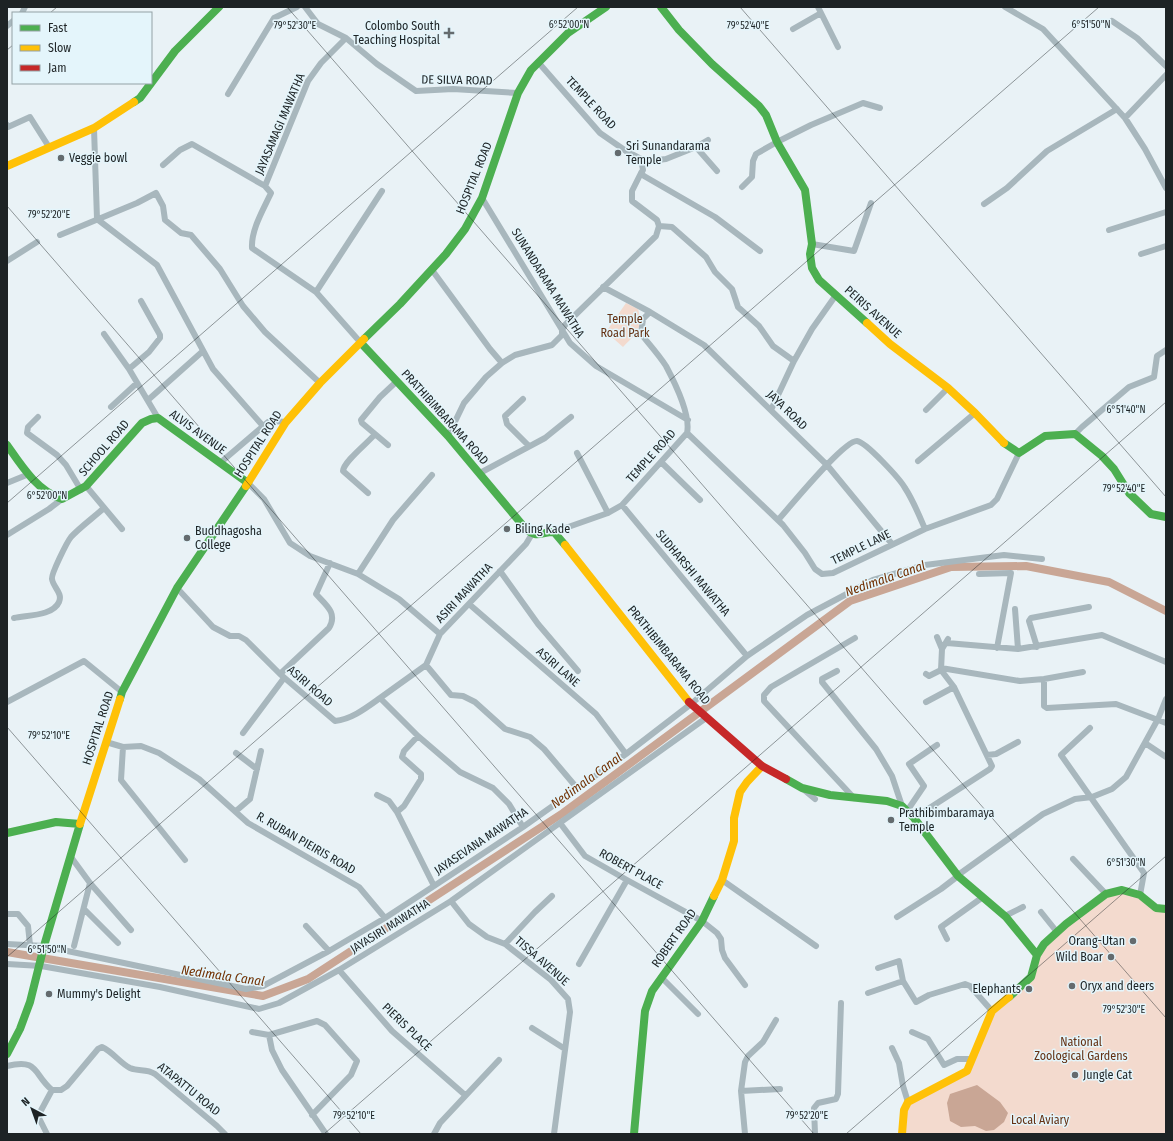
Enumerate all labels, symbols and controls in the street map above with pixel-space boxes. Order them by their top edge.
legend [12,12,152,84]
place label: Colombo South Teaching Hospital [353,19,440,47]
text: 6°52'00"N [549,19,589,31]
text: 6°51'50"N [1071,19,1111,31]
text: 79°52'30"E [274,20,317,32]
text: 79°52'40"E [727,20,770,32]
text: Fast [48,21,67,35]
marker: Colombo South Teaching Hospital [443,27,455,39]
text: Slow [48,41,71,55]
text: Jam [48,61,66,75]
street label: JAYASAMAGI MAWATHA [252,70,308,177]
street label: DE SILVA ROAD [421,72,493,88]
street label: TEMPLE ROAD [563,74,619,132]
place label: Sri Sunandarama Temple [626,139,710,167]
street label: HOSPITAL ROAD [453,140,495,216]
marker: Sri Sunandarama Temple [613,148,623,158]
place label: Veggie bowl [69,151,128,165]
marker: Veggie bowl [56,153,66,163]
text: 79°52'20"E [28,209,70,221]
street label: SUNANDARAMA MAWATHA [509,226,588,341]
street label: PEIRIS AVENUE [842,283,904,341]
park label: Temple Road Park [600,312,650,340]
street label: PRATHIBIMBARAMA ROAD [399,367,491,467]
street label: JAYA ROAD [764,387,810,433]
text: 6°51'40"N [1107,404,1145,416]
street label: ALVIS AVENUE [167,407,229,457]
street label: HOSPITAL ROAD [231,408,285,480]
street label: SCHOOL ROAD [76,417,132,479]
street label: TEMPLE ROAD [623,426,679,486]
text: 79°52'40"E [1103,483,1146,495]
text: 6°52'00"N [27,490,67,502]
place label: Biling Kade [515,522,570,536]
place label: Buddhagosha College [195,524,262,552]
marker: Biling Kade [502,524,512,534]
street label: TEMPLE LANE [829,526,893,567]
street label: SUDHARSHI MAWATHA [653,527,733,619]
marker: Buddhagosha College [182,533,192,543]
water label: Nedimala Canal [843,558,928,599]
street label: ASIRI MAWATHA [433,560,496,626]
street label: PRATHIBIMBARAMA ROAD [625,603,713,707]
street label: ASIRI LANE [534,645,583,690]
street label: ASIRI ROAD [285,663,335,709]
street label: HOSPITAL ROAD [79,689,117,767]
text: 79°52'10"E [28,730,70,742]
water label: Nedimala Canal [548,749,625,811]
street label: JAYASEVANA MAWATHA [432,804,531,877]
place label: Prathibimbaramaya Temple [899,806,995,834]
street label: R. RUBAN PIEIRIS ROAD [254,809,358,877]
marker: Prathibimbaramaya Temple [886,815,896,825]
street label: ROBERT PLACE [597,846,665,892]
text: 6°51'30"N [1106,857,1146,869]
street label: JAYASIRI MAWATHA [348,896,433,956]
street label: ROBERT ROAD [649,906,699,970]
street label: TISSA AVENUE [512,934,572,989]
place label: Orang-Utan [1068,934,1125,948]
marker: Orang-Utan [1128,936,1138,946]
text: 6°51'50"N [27,944,67,956]
place label: Wild Boar [1056,950,1104,964]
marker: Wild Boar [1106,952,1116,962]
water label: Nedimala Canal [180,962,266,989]
place label: Oryx and deers [1080,979,1154,993]
marker: Oryx and deers [1067,981,1077,991]
place label: Elephants [972,982,1021,996]
marker: Elephants [1024,984,1034,994]
place label: Mummy's Delight [57,987,141,1001]
marker: Mummy's Delight [44,989,54,999]
street label: PIERIS PLACE [379,1000,435,1054]
text: 79°52'30"E [1103,1004,1146,1016]
park label: National Zoological Gardens [1034,1035,1128,1063]
street label: ATAPATTU ROAD [155,1060,223,1118]
place label: Jungle Cat [1083,1068,1132,1082]
marker: Jungle Cat [1070,1070,1080,1080]
north arrow [12,1089,52,1129]
text: N [19,1095,33,1109]
text: 79°52'10"E [333,1110,375,1122]
text: 79°52'20"E [786,1110,828,1122]
park label: Local Aviary [1011,1113,1070,1127]

